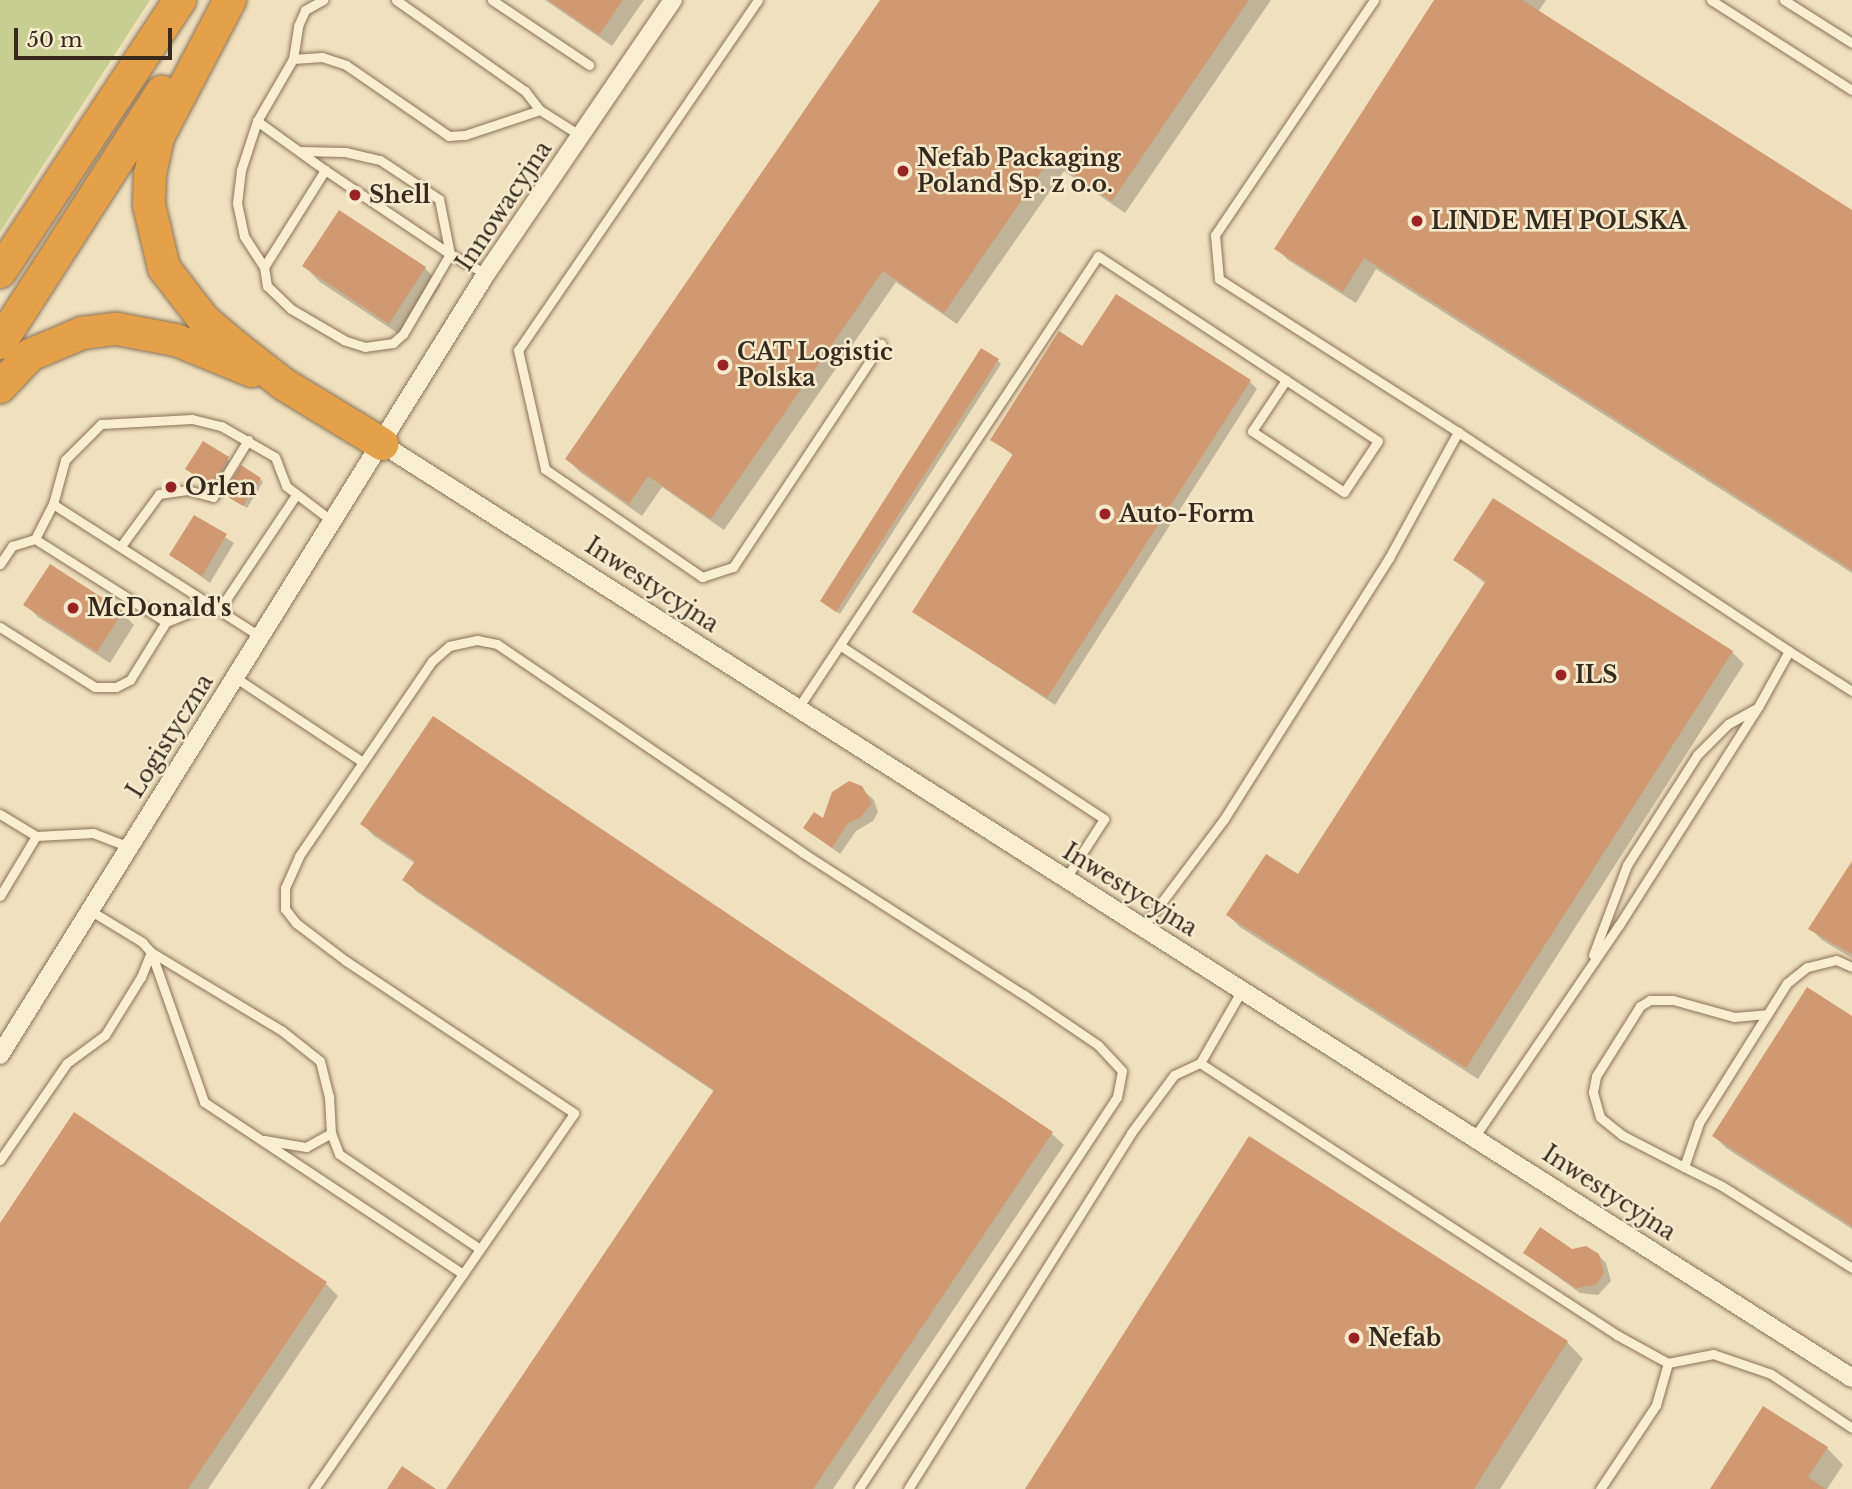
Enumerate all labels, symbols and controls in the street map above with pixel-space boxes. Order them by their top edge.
scale bar [18,14,175,58]
text: 50 m [27,27,82,53]
street label: Innowacyjna [450,136,558,276]
place label: Nefab Packaging Poland Sp. z o.o. [917,144,1120,198]
marker: Nefab Packaging Poland Sp. z o.o. [895,163,911,179]
place label: Shell [369,181,430,209]
marker: Shell [347,187,363,203]
place label: LINDE MH POLSKA [1431,207,1687,235]
marker: LINDE MH POLSKA [1409,213,1425,229]
place label: CAT Logistic Polska [737,338,894,392]
marker: CAT Logistic Polska [715,357,731,373]
place label: Orlen [185,473,256,501]
marker: Orlen [163,479,179,495]
place label: Auto-Form [1119,500,1255,528]
marker: Auto-Form [1097,506,1113,522]
street label: Inwestycyjna [580,532,724,638]
place label: McDonald's [87,594,231,622]
marker: McDonald's [65,600,81,616]
place label: ILS [1575,661,1617,689]
marker: ILS [1553,667,1569,683]
street label: Logistyczna [121,669,219,803]
street label: Inwestycyjna [1058,838,1202,942]
street label: Inwestycyjna [1537,1140,1681,1246]
place label: Nefab [1368,1324,1441,1352]
marker: Nefab [1346,1330,1362,1346]

